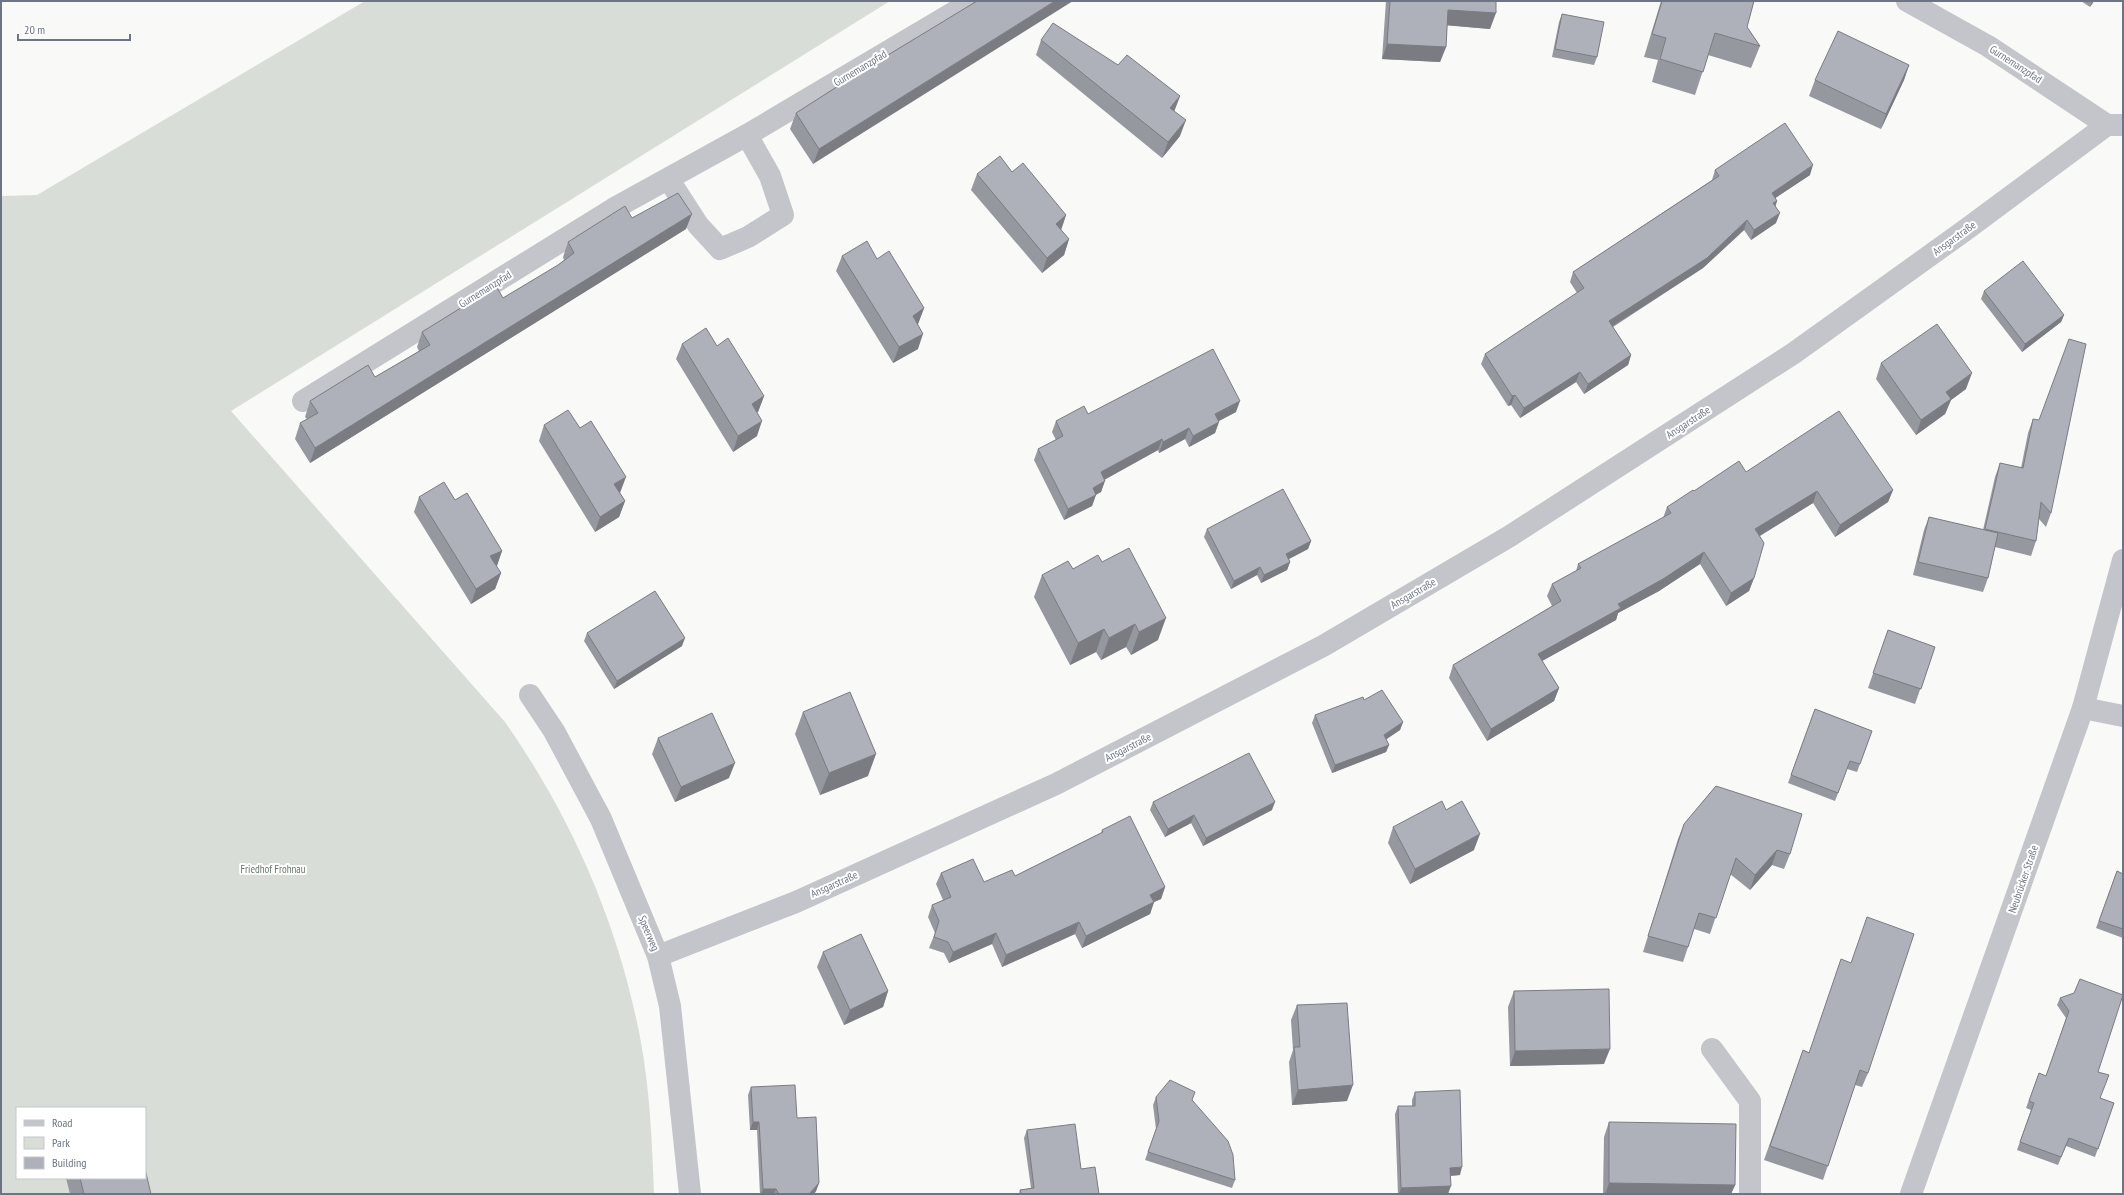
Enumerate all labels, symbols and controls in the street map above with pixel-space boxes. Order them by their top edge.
scale bar [18,16,130,42]
text: 20 m [24,22,45,37]
street label: Gurnemanzpfad [1987,42,2045,86]
street label: Gurnemanzpfad [831,47,889,89]
street label: Ansgarstraße [1930,217,1979,258]
street label: Gurnemanzpfad [456,267,514,311]
street label: Ansgarstraße [1663,402,1713,441]
street label: Ansgarstraße [1388,574,1439,612]
street label: Ansgarstraße [1103,729,1154,765]
street label: Neubrücker Straße [2005,843,2041,915]
park label: Friedhof Frohnau [240,862,306,876]
street label: Ansgarstraße [808,867,860,901]
street label: Speerweg [635,913,663,953]
legend [16,1107,146,1179]
text: Road [52,1115,72,1130]
text: Park [52,1135,70,1150]
text: Building [52,1155,87,1170]

